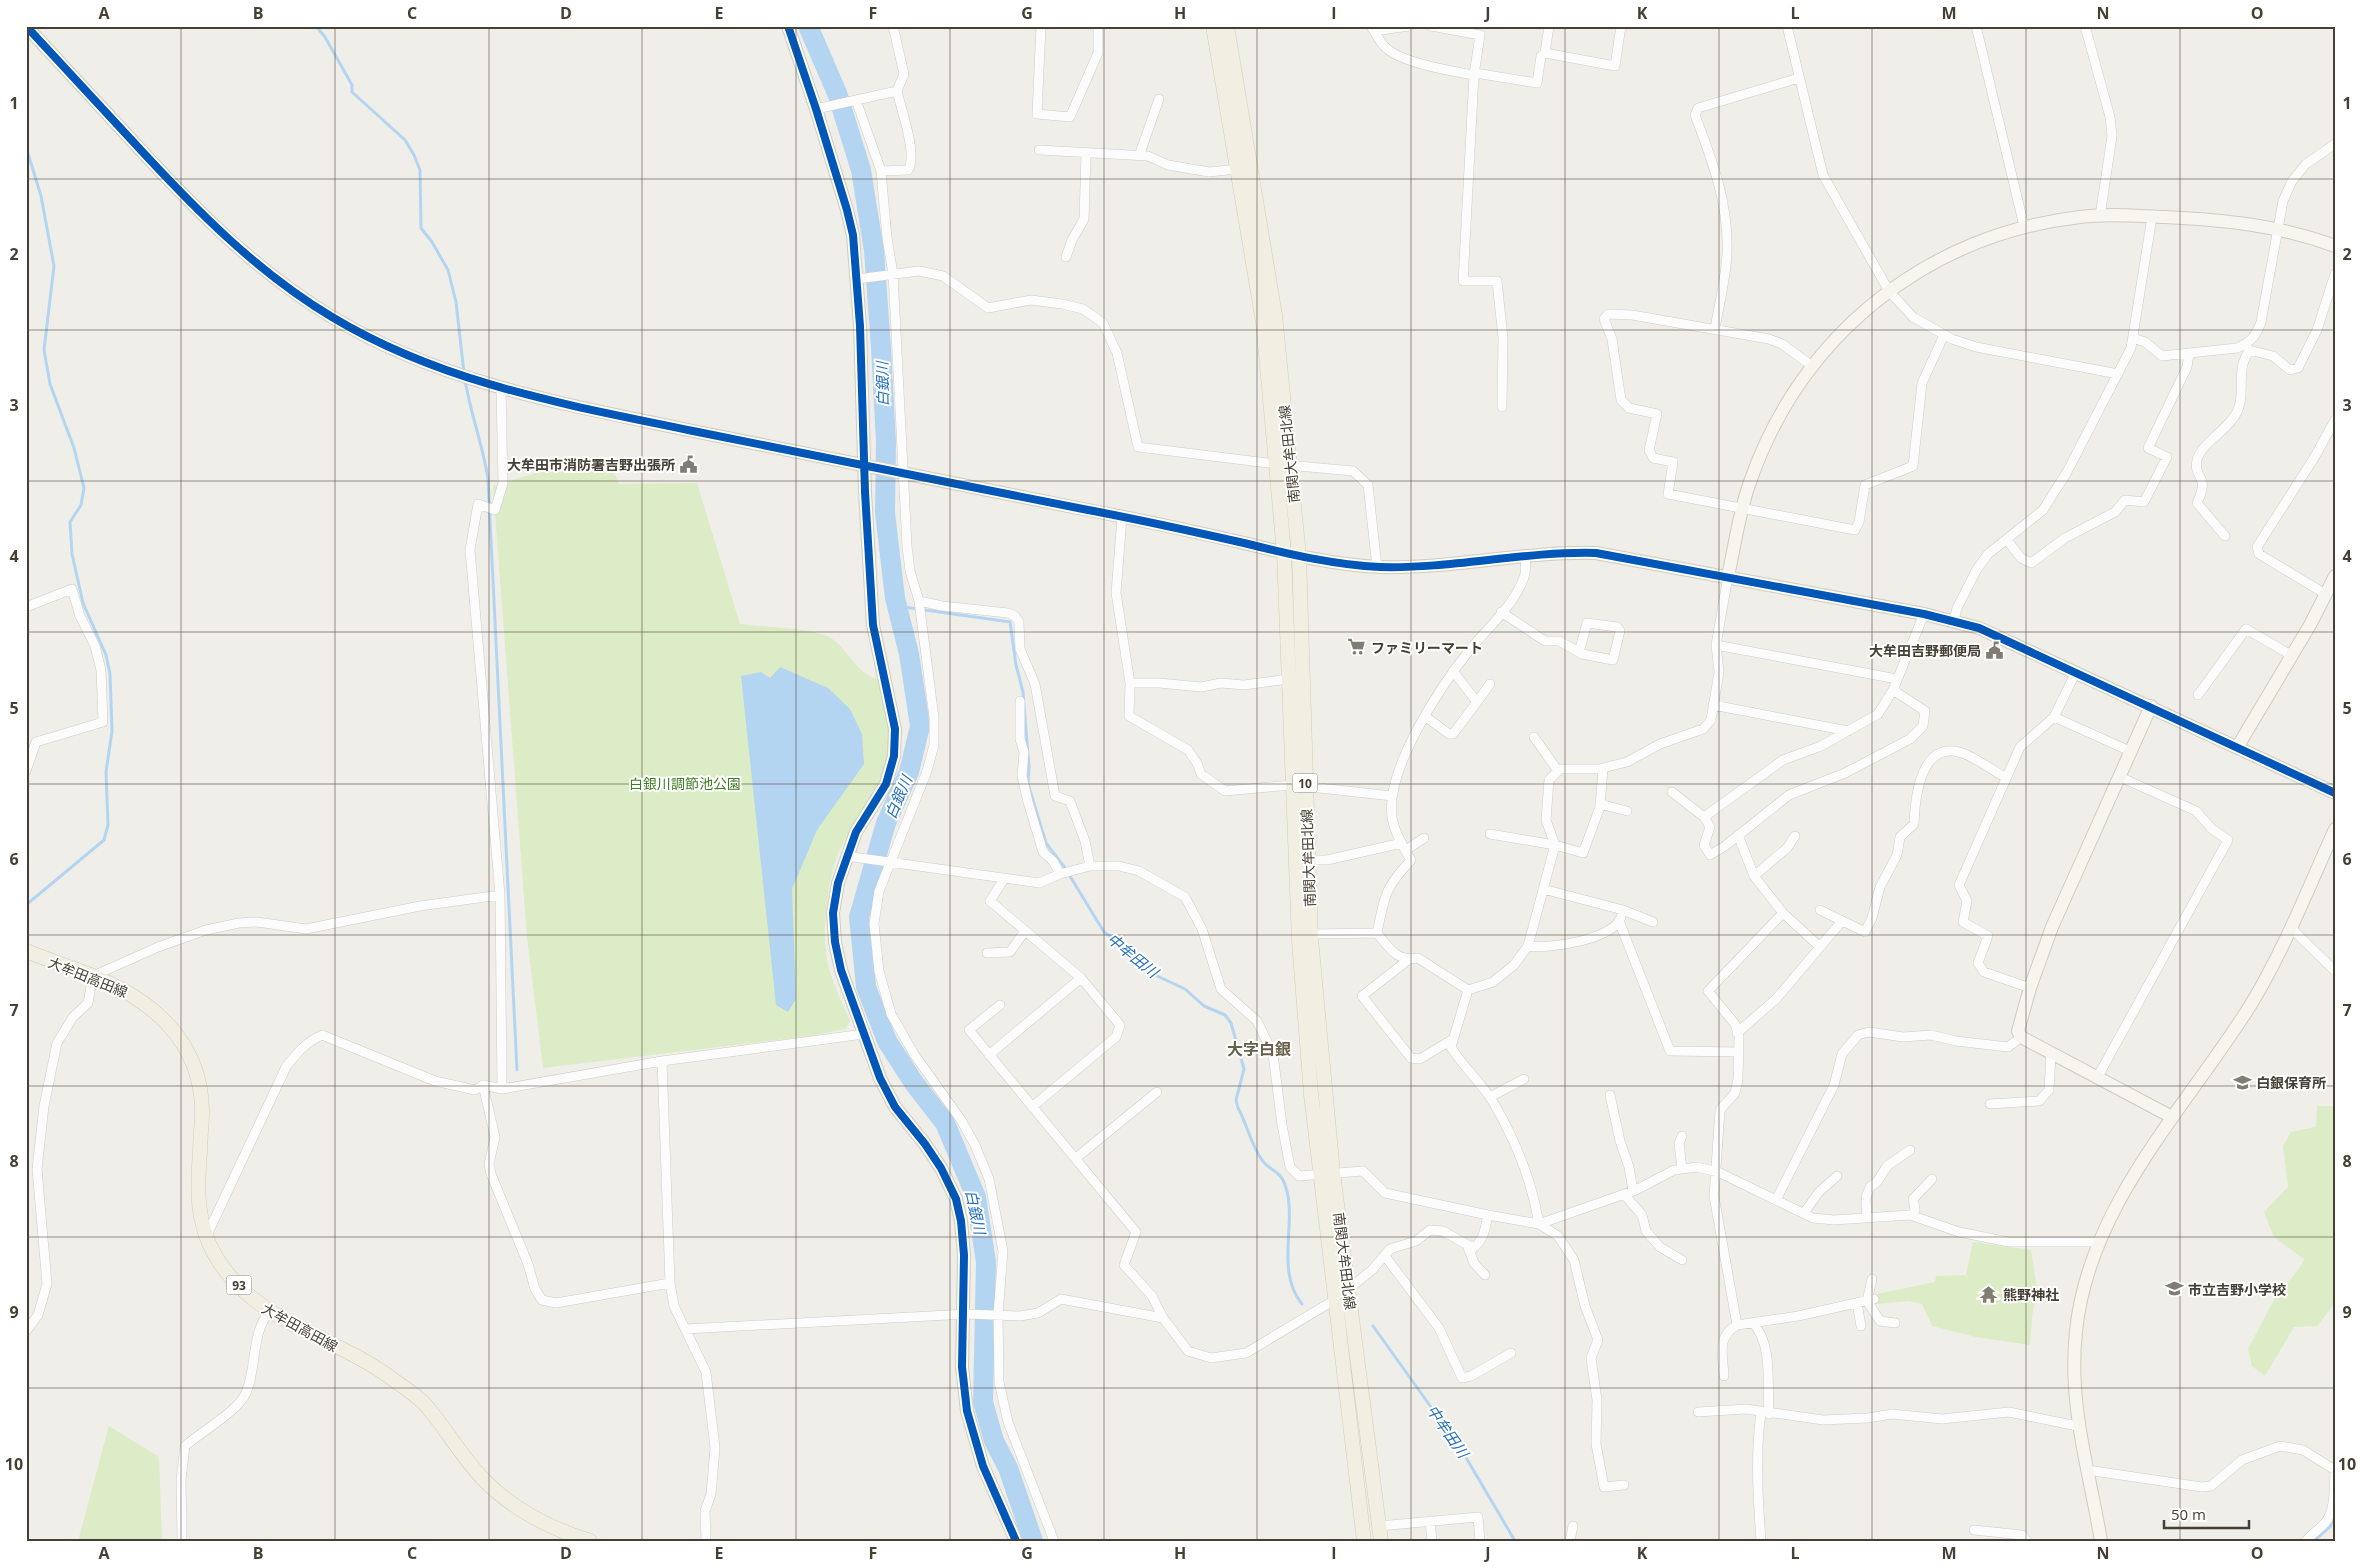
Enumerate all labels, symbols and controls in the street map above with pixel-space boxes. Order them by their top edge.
text: A [98,2,110,24]
text: B [253,2,263,24]
text: C [407,2,417,24]
text: D [560,2,572,24]
text: E [715,2,724,24]
text: F [869,2,877,24]
text: G [1021,2,1033,24]
text: H [1174,2,1186,24]
text: I [1331,2,1337,24]
text: J [1483,2,1491,24]
text: K [1637,2,1648,24]
text: L [1790,2,1800,24]
text: M [1941,2,1957,24]
text: N [2096,2,2110,24]
text: O [2251,2,2263,24]
text: 1 [9,92,19,114]
text: 1 [2342,92,2352,114]
text: 2 [9,243,19,265]
text: 2 [2342,243,2352,265]
water label: 白銀川 [872,359,892,407]
text: 3 [9,394,19,416]
text: 3 [2342,394,2352,416]
street label: 南関大牟田北線 [1274,404,1304,504]
public building icon: 大牟田市消防署吉野出張所 [679,454,699,474]
place label: 大牟田市消防署吉野出張所 [507,455,675,474]
text: 4 [9,545,19,567]
text: 4 [2342,545,2352,567]
supermarket icon: ファミリーマート [1347,637,1367,657]
place label: ファミリーマート [1371,638,1483,657]
public building icon: 大牟田吉野郵便局 [1985,640,2005,660]
place label: 大牟田吉野郵便局 [1869,641,1981,660]
text: 5 [9,697,19,719]
text: 5 [2342,697,2352,719]
water label: 白銀川 [880,771,917,822]
park label: 白銀川調節池公園 [629,774,741,793]
road number: 10 [1292,774,1318,792]
street label: 南関大牟田北線 [1297,809,1319,907]
text: 6 [9,848,19,870]
text: 6 [2342,848,2352,870]
water label: 中牟田川 [1103,928,1164,983]
street label: 大牟田高田線 [45,952,131,1002]
text: 7 [9,999,19,1021]
text: 7 [2342,999,2352,1021]
district label: 大字白銀 [1227,1038,1291,1060]
school or university icon: 白銀保育所 [2232,1072,2252,1092]
place label: 白銀保育所 [2256,1073,2326,1092]
text: 8 [9,1150,19,1172]
text: 8 [2342,1150,2352,1172]
water label: 白銀川 [962,1188,991,1238]
street label: 南関大牟田北線 [1330,1211,1360,1311]
road number: 93 [226,1276,252,1294]
school or university icon: 市立吉野小学校 [2164,1279,2184,1299]
place label: 市立吉野小学校 [2188,1280,2286,1299]
temple icon: 熊野神社 [1979,1284,1999,1304]
place label: 熊野神社 [2003,1285,2059,1304]
street label: 大牟田高田線 [259,1298,341,1356]
text: 9 [9,1301,19,1323]
text: 9 [2342,1301,2352,1323]
water label: 中牟田川 [1423,1401,1475,1463]
text: 10 [5,1453,23,1475]
text: 10 [2338,1453,2356,1475]
scale bar [2164,1497,2248,1529]
text: 50 m [2171,1504,2206,1524]
text: A [98,1542,110,1564]
text: B [253,1542,263,1564]
text: C [407,1542,417,1564]
text: D [560,1542,572,1564]
text: E [715,1542,724,1564]
text: F [869,1542,877,1564]
text: G [1021,1542,1033,1564]
text: H [1174,1542,1186,1564]
text: I [1331,1542,1337,1564]
text: J [1483,1542,1491,1564]
text: K [1637,1542,1648,1564]
text: L [1790,1542,1800,1564]
text: M [1941,1542,1957,1564]
text: N [2096,1542,2110,1564]
text: O [2251,1542,2263,1564]

